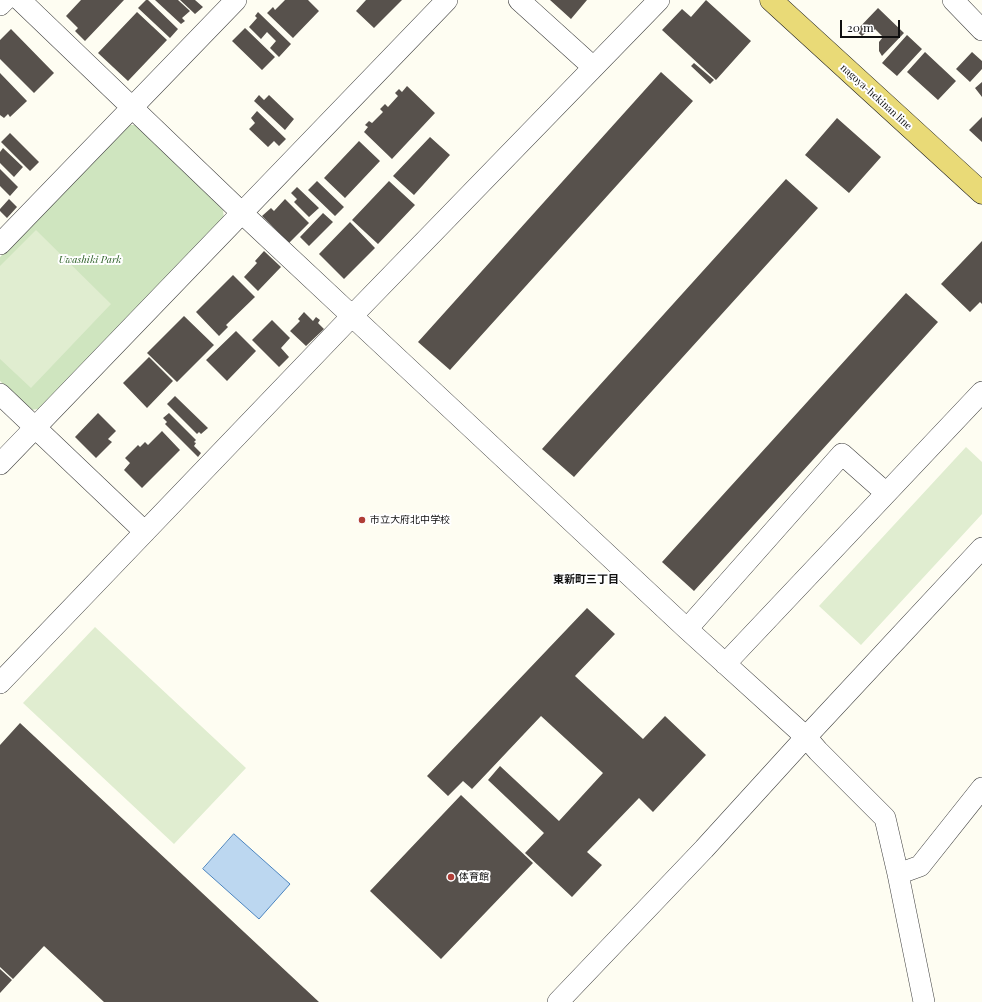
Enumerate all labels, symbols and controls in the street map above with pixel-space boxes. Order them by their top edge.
scale bar [842,12,902,38]
text: 20 m [847,19,874,35]
street label: nagoya-hekinan line [838,62,914,132]
park label: Uwashiki Park [59,254,121,266]
place label: 市立大府北中学校 [370,514,450,526]
marker: 市立大府北中学校 [357,515,367,525]
district label: 東新町三丁目 [553,573,619,587]
place label: 体育館 [459,871,489,883]
marker: 体育館 [446,872,456,882]

